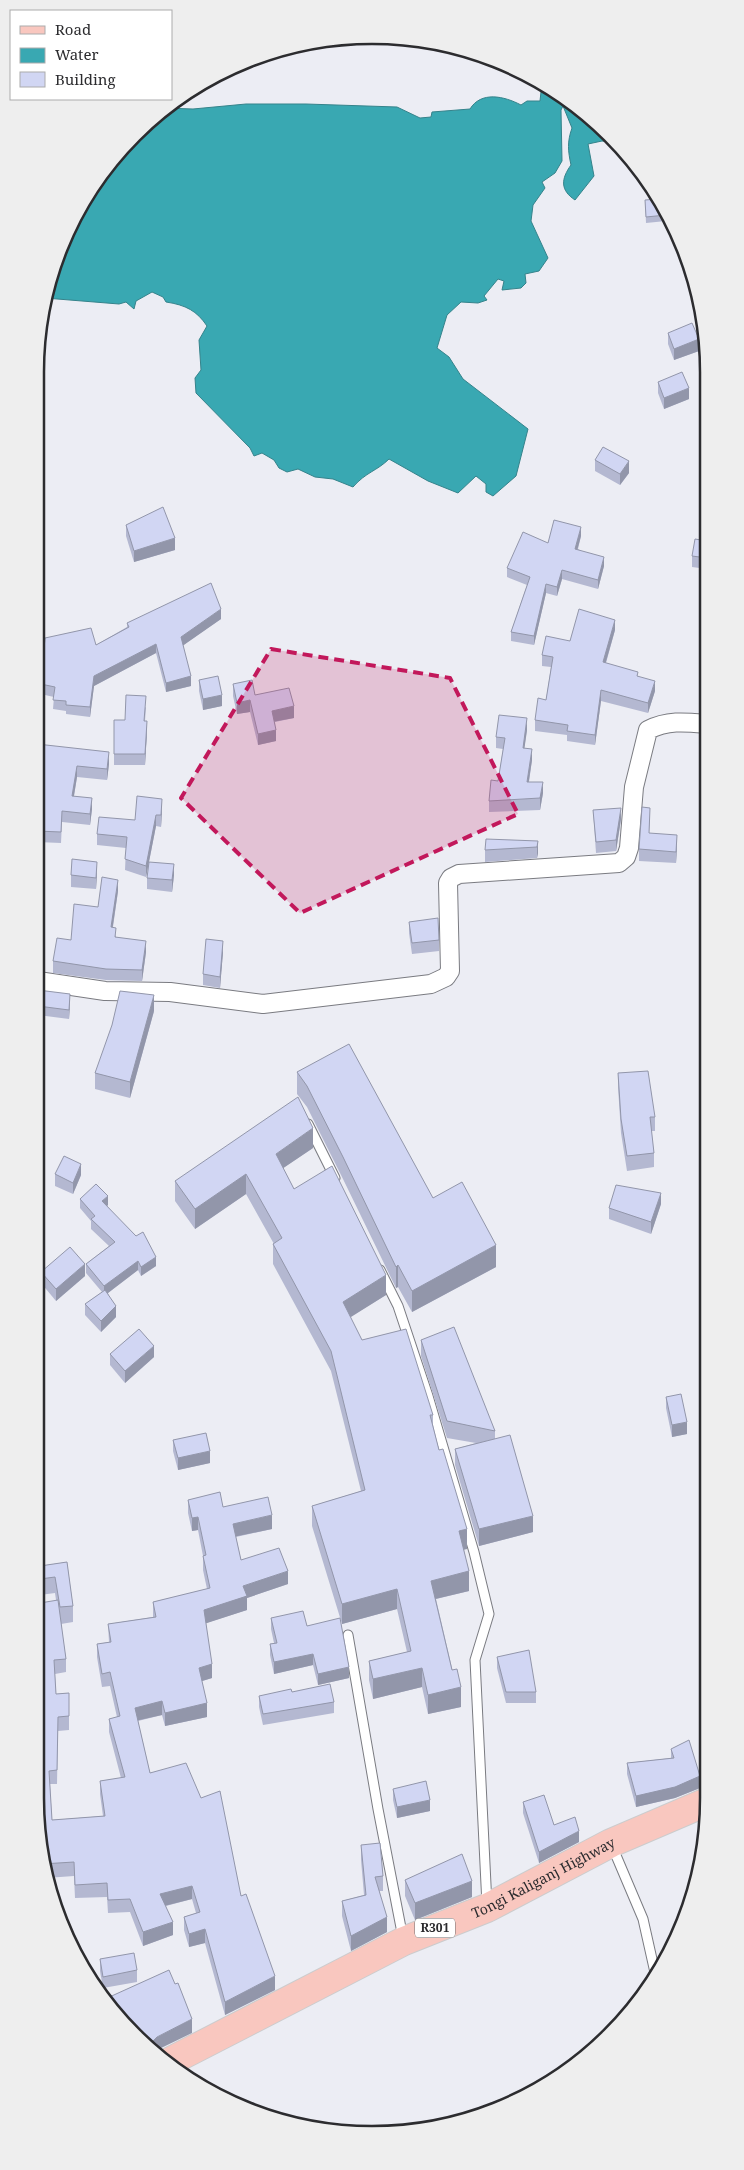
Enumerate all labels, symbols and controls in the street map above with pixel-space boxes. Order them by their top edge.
legend [10,10,172,100]
text: Road [55,19,91,39]
text: Water [55,44,98,64]
text: Building [55,69,116,89]
street label: Tongi Kaliganj Highway [469,1832,618,1922]
road number: R301 [415,1919,455,1938]

